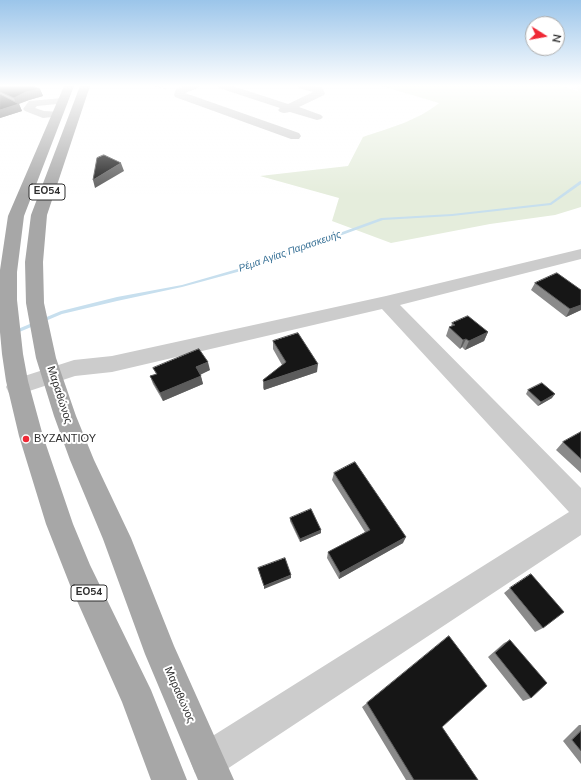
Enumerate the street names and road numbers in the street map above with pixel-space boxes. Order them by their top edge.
road number: ΕΟ54 [29,184,65,200]
street label: Μαραθώνος [43,365,75,425]
road number: ΕΟ54 [71,585,107,601]
street label: Μαραθώνος [161,665,197,725]

